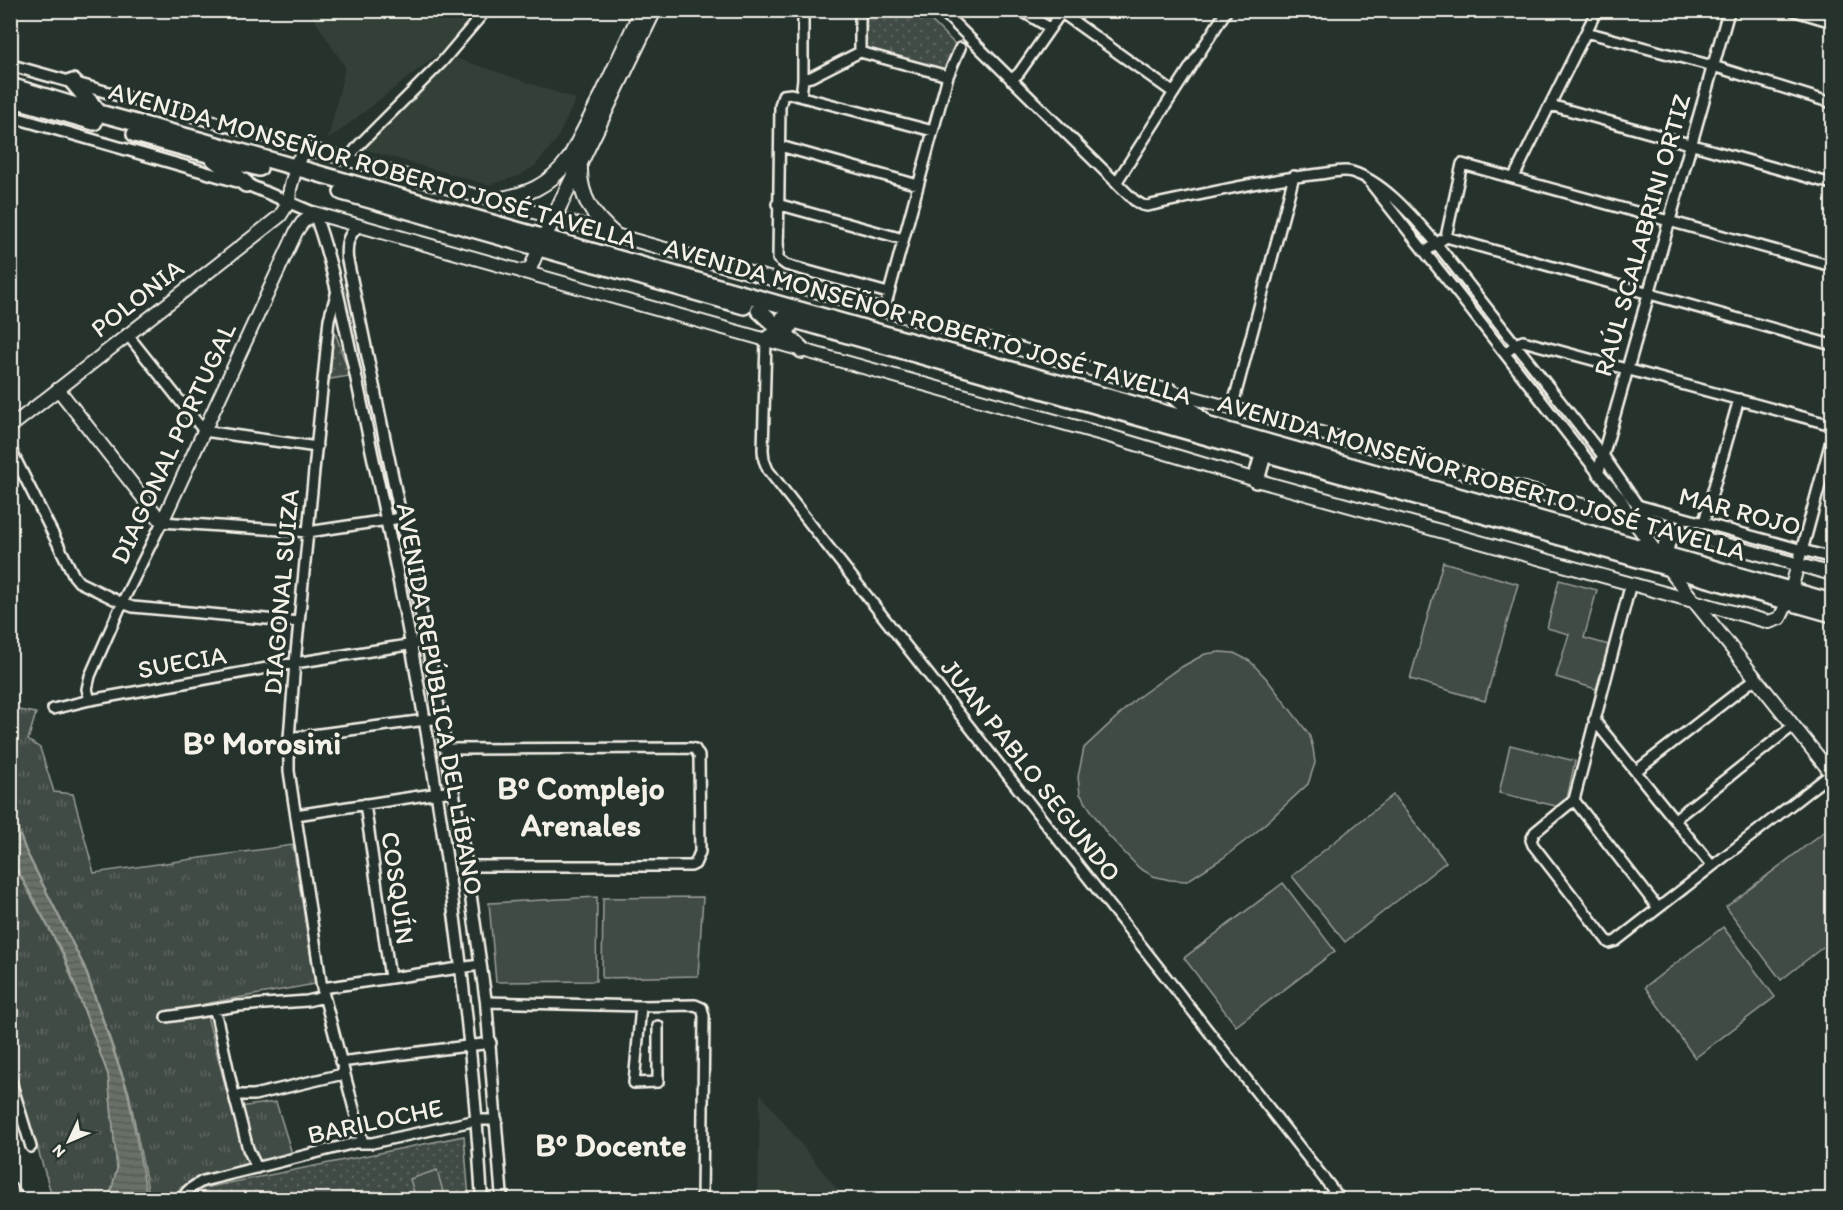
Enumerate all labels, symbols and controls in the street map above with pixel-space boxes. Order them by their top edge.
street label: AVENIDA MONSEÑOR ROBERTO JOSÉ TAVELLA [105,74,641,256]
street label: RAÚL SCALABRINI ORTIZ [1586,90,1698,380]
street label: AVENIDA MONSEÑOR ROBERTO JOSÉ TAVELLA [660,230,1196,412]
street label: POLONIA [84,251,190,344]
street label: DIAGONAL PORTUGAL [103,317,243,569]
street label: AVENIDA MONSEÑOR ROBERTO JOSÉ TAVELLA [1214,386,1750,568]
street label: MAR ROJO [1675,479,1805,543]
street label: DIAGONAL SUIZA [256,487,306,696]
street label: AVENIDA REPÚBLICA DEL LÍBANO [390,500,490,898]
street label: SUECIA [135,638,229,686]
street label: JUAN PABLO SEGUNDO [934,652,1128,888]
district label: Bº Morosini [183,724,341,762]
district label: Bº Complejo Arenales [497,769,665,844]
street label: COSQUÍN [374,830,422,946]
street label: BARILOCHE [305,1091,445,1151]
north arrow [39,1111,99,1171]
district label: Bº Docente [535,1126,687,1164]
text: N [48,1141,69,1162]

